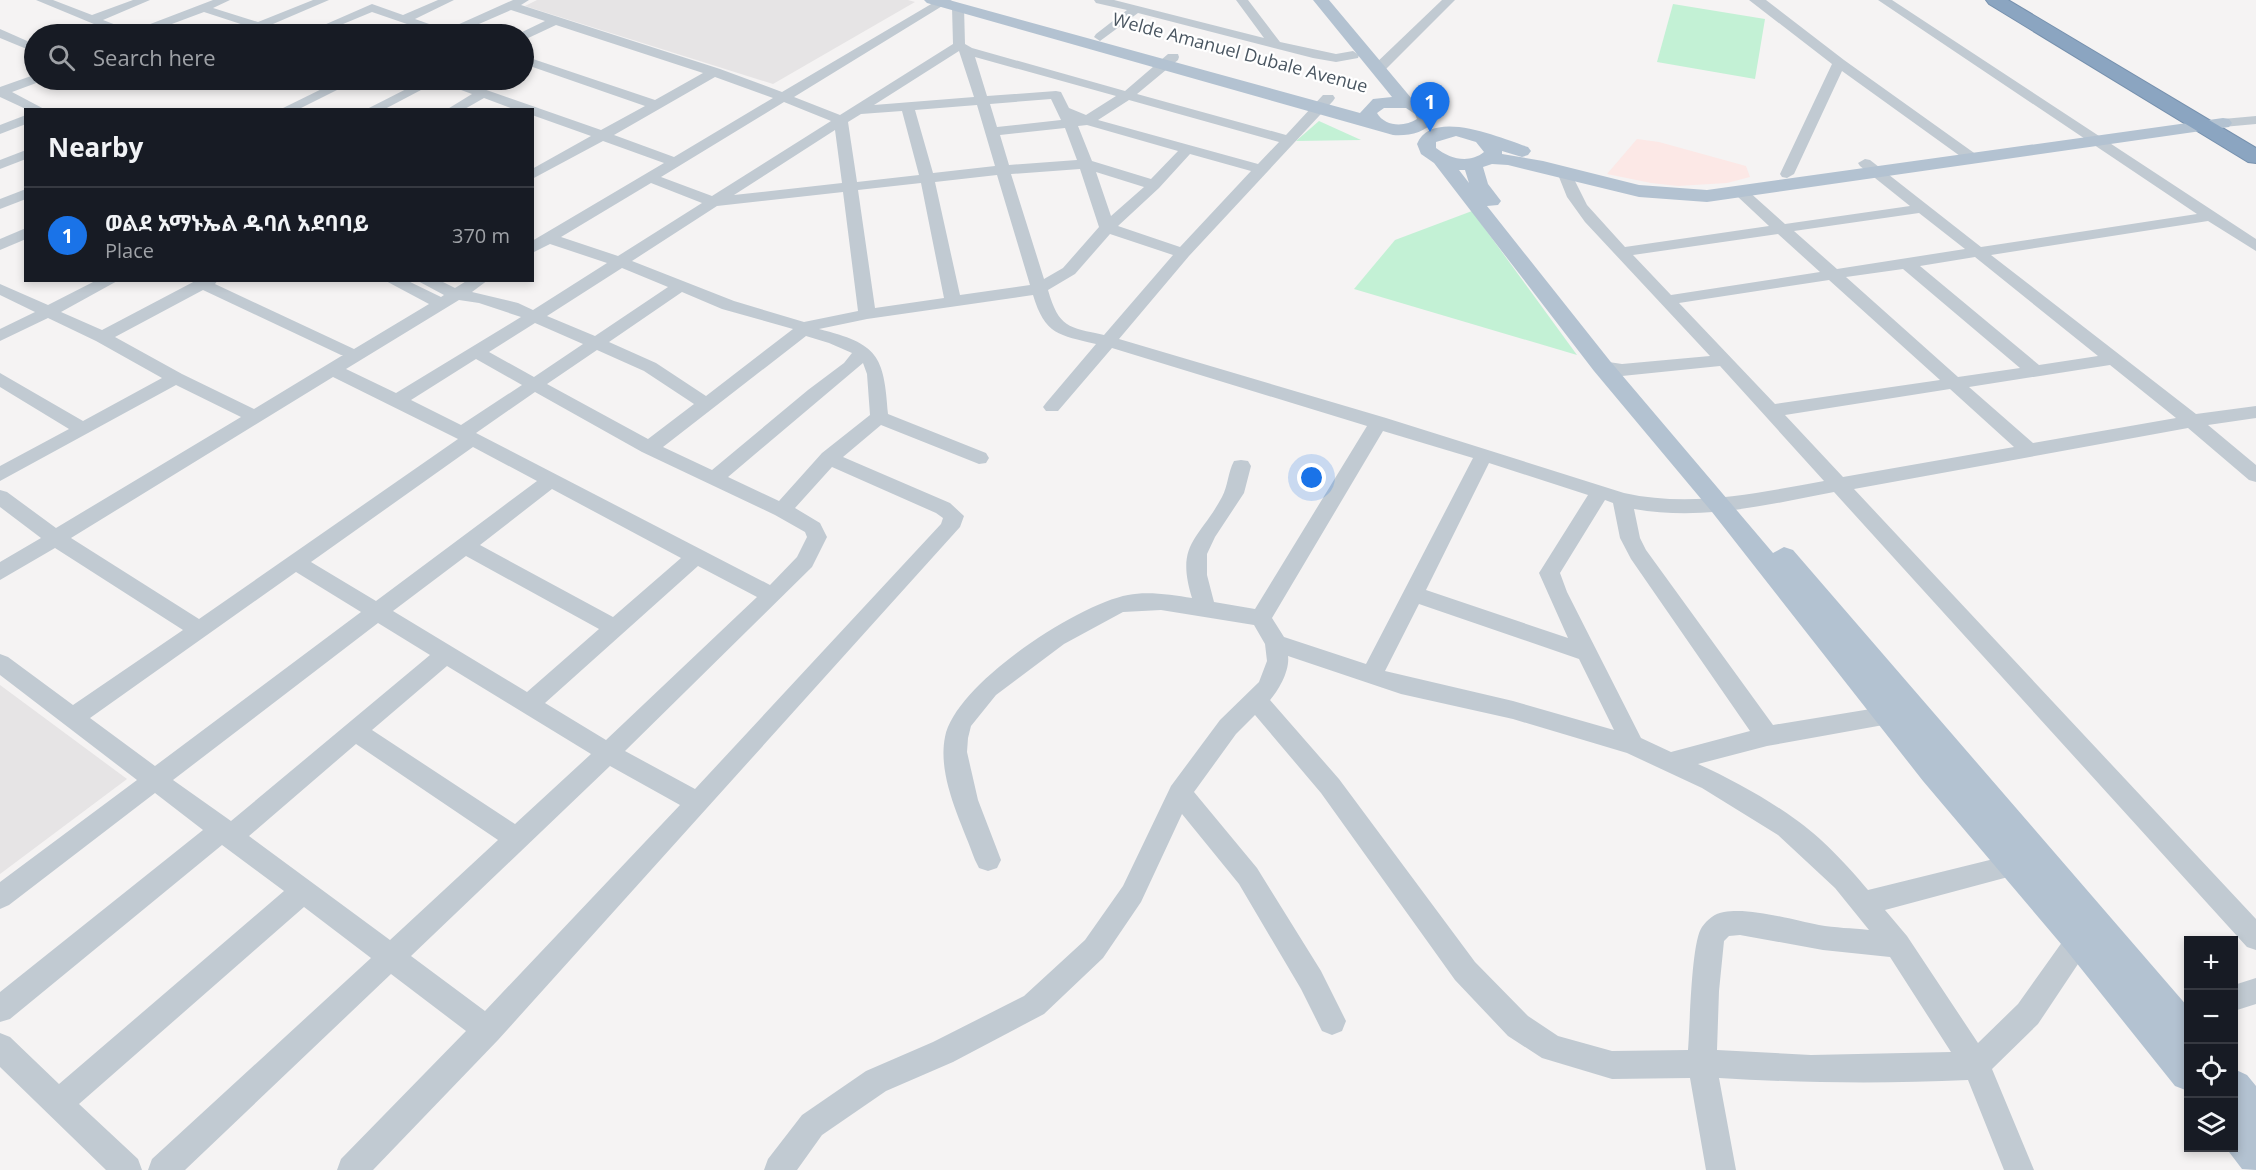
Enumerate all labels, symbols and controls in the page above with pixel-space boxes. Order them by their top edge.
street label: Welde Amanuel Dubale Avenue [1110,6,1371,98]
search box [24,24,534,90]
icon: search [45,41,78,74]
text: Search here [93,42,216,72]
pin: 1 [1410,82,1450,132]
text: Nearby [48,129,143,165]
text: ወልደ አማኑኤል ዱባለ አደባባይ [105,207,369,237]
text: 1 [62,222,73,249]
text: 370 m [452,222,510,249]
text: Place [105,237,154,264]
your location [1297,463,1326,492]
map controls [2184,936,2238,1152]
button: + [2184,936,2238,990]
button: − [2184,990,2238,1044]
button: locate [2184,1044,2238,1098]
button: layers [2184,1098,2238,1152]

